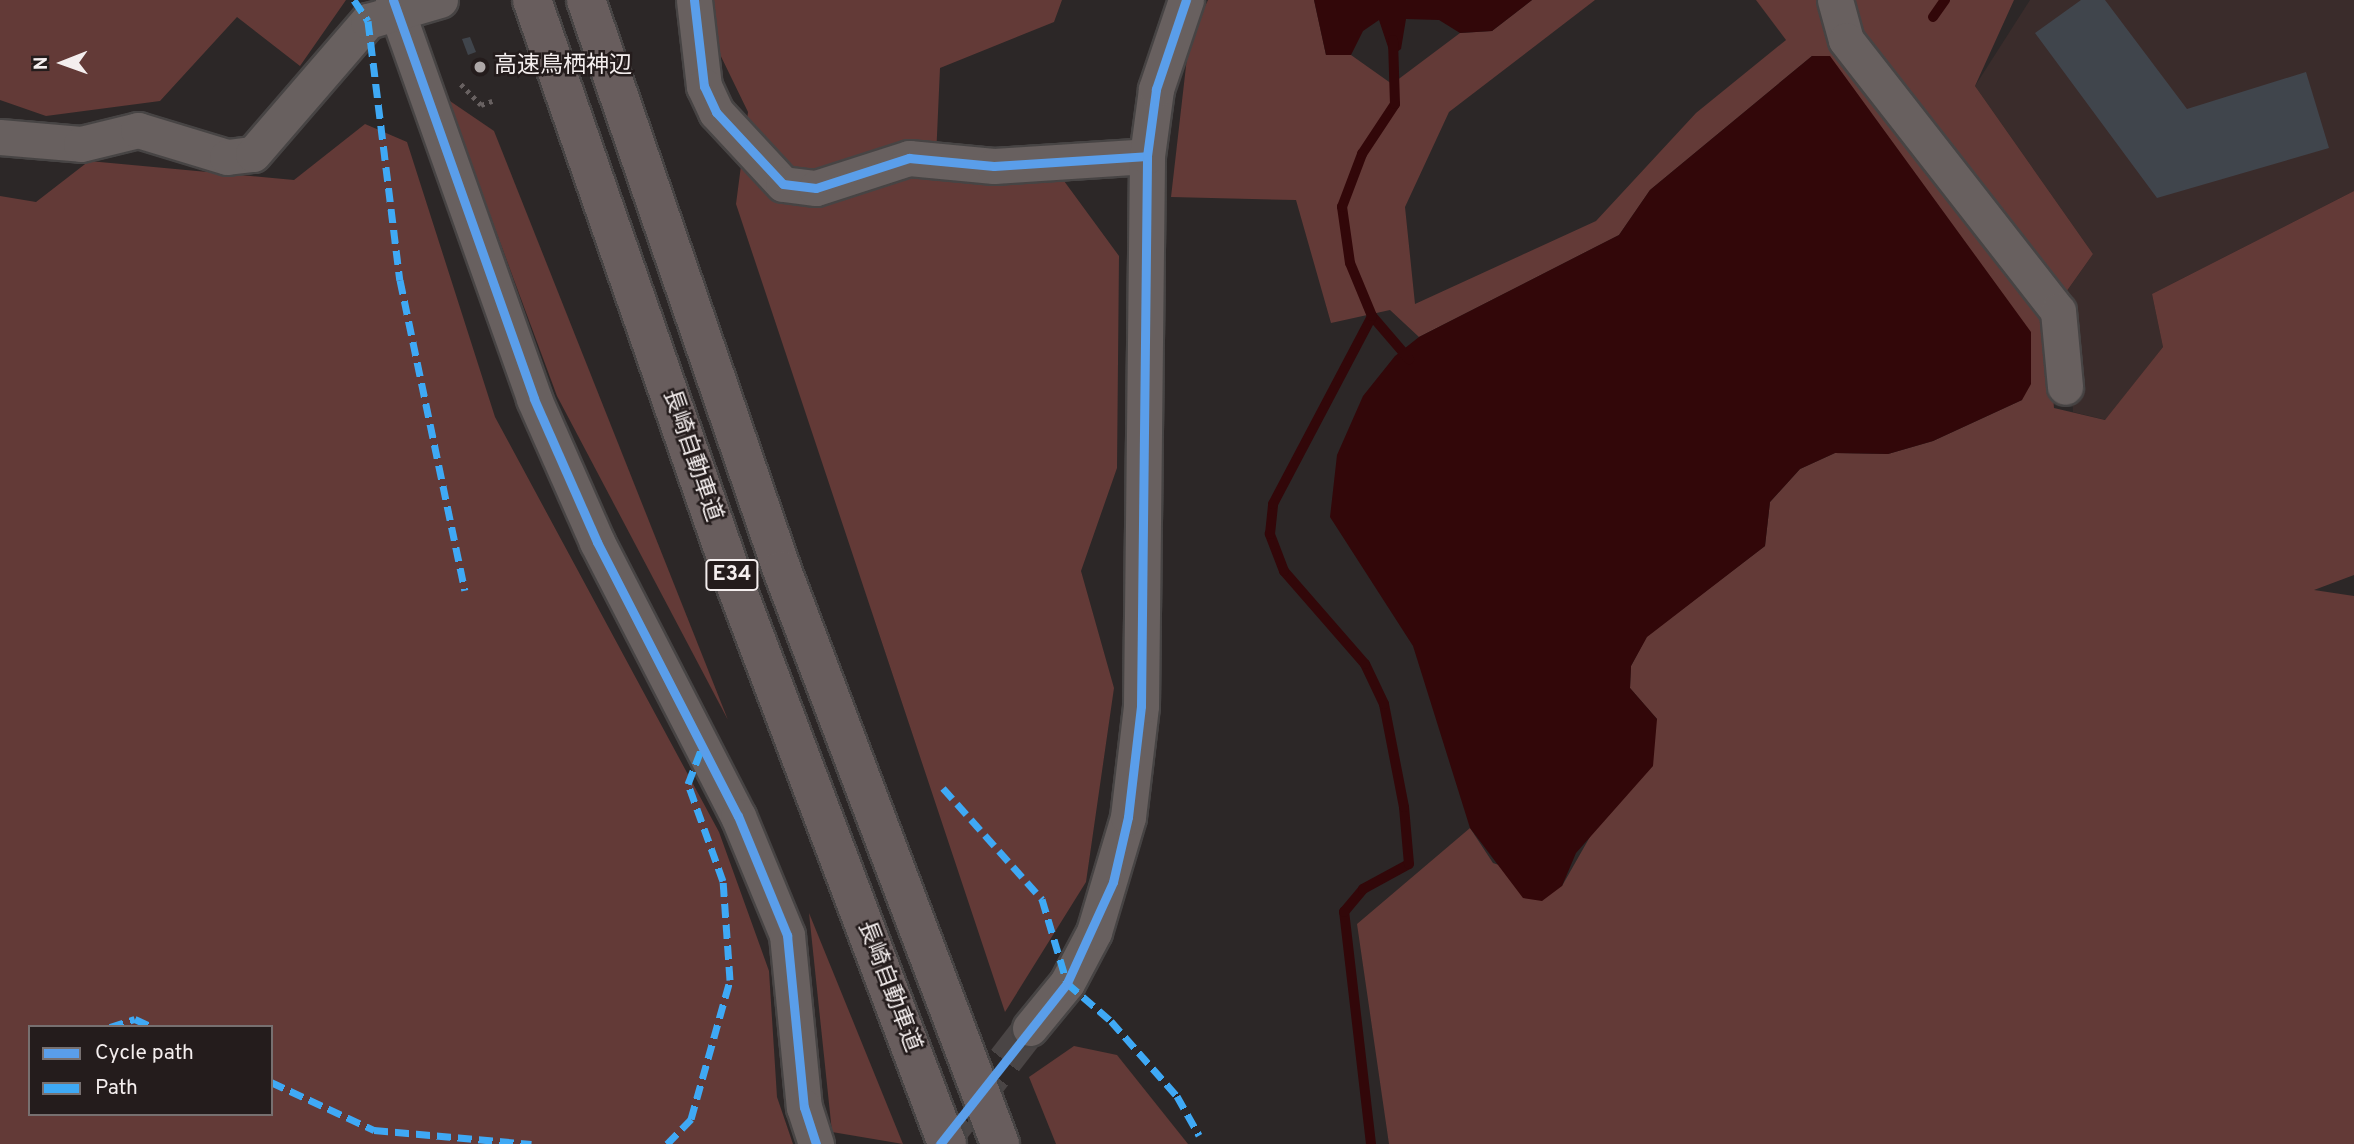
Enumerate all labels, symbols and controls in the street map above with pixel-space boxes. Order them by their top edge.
north arrow [28,28,98,98]
place label: 高速鳥栖神辺 [494,53,632,81]
text: N [30,56,54,70]
marker: 高速鳥栖神辺 [472,59,488,75]
street label: 長崎自動車道 [655,386,727,526]
road number: E34 [704,558,760,592]
street label: 長崎自動車道 [850,918,926,1056]
legend [28,1025,273,1116]
text: Cycle path [95,1040,194,1067]
text: Path [95,1075,138,1102]

